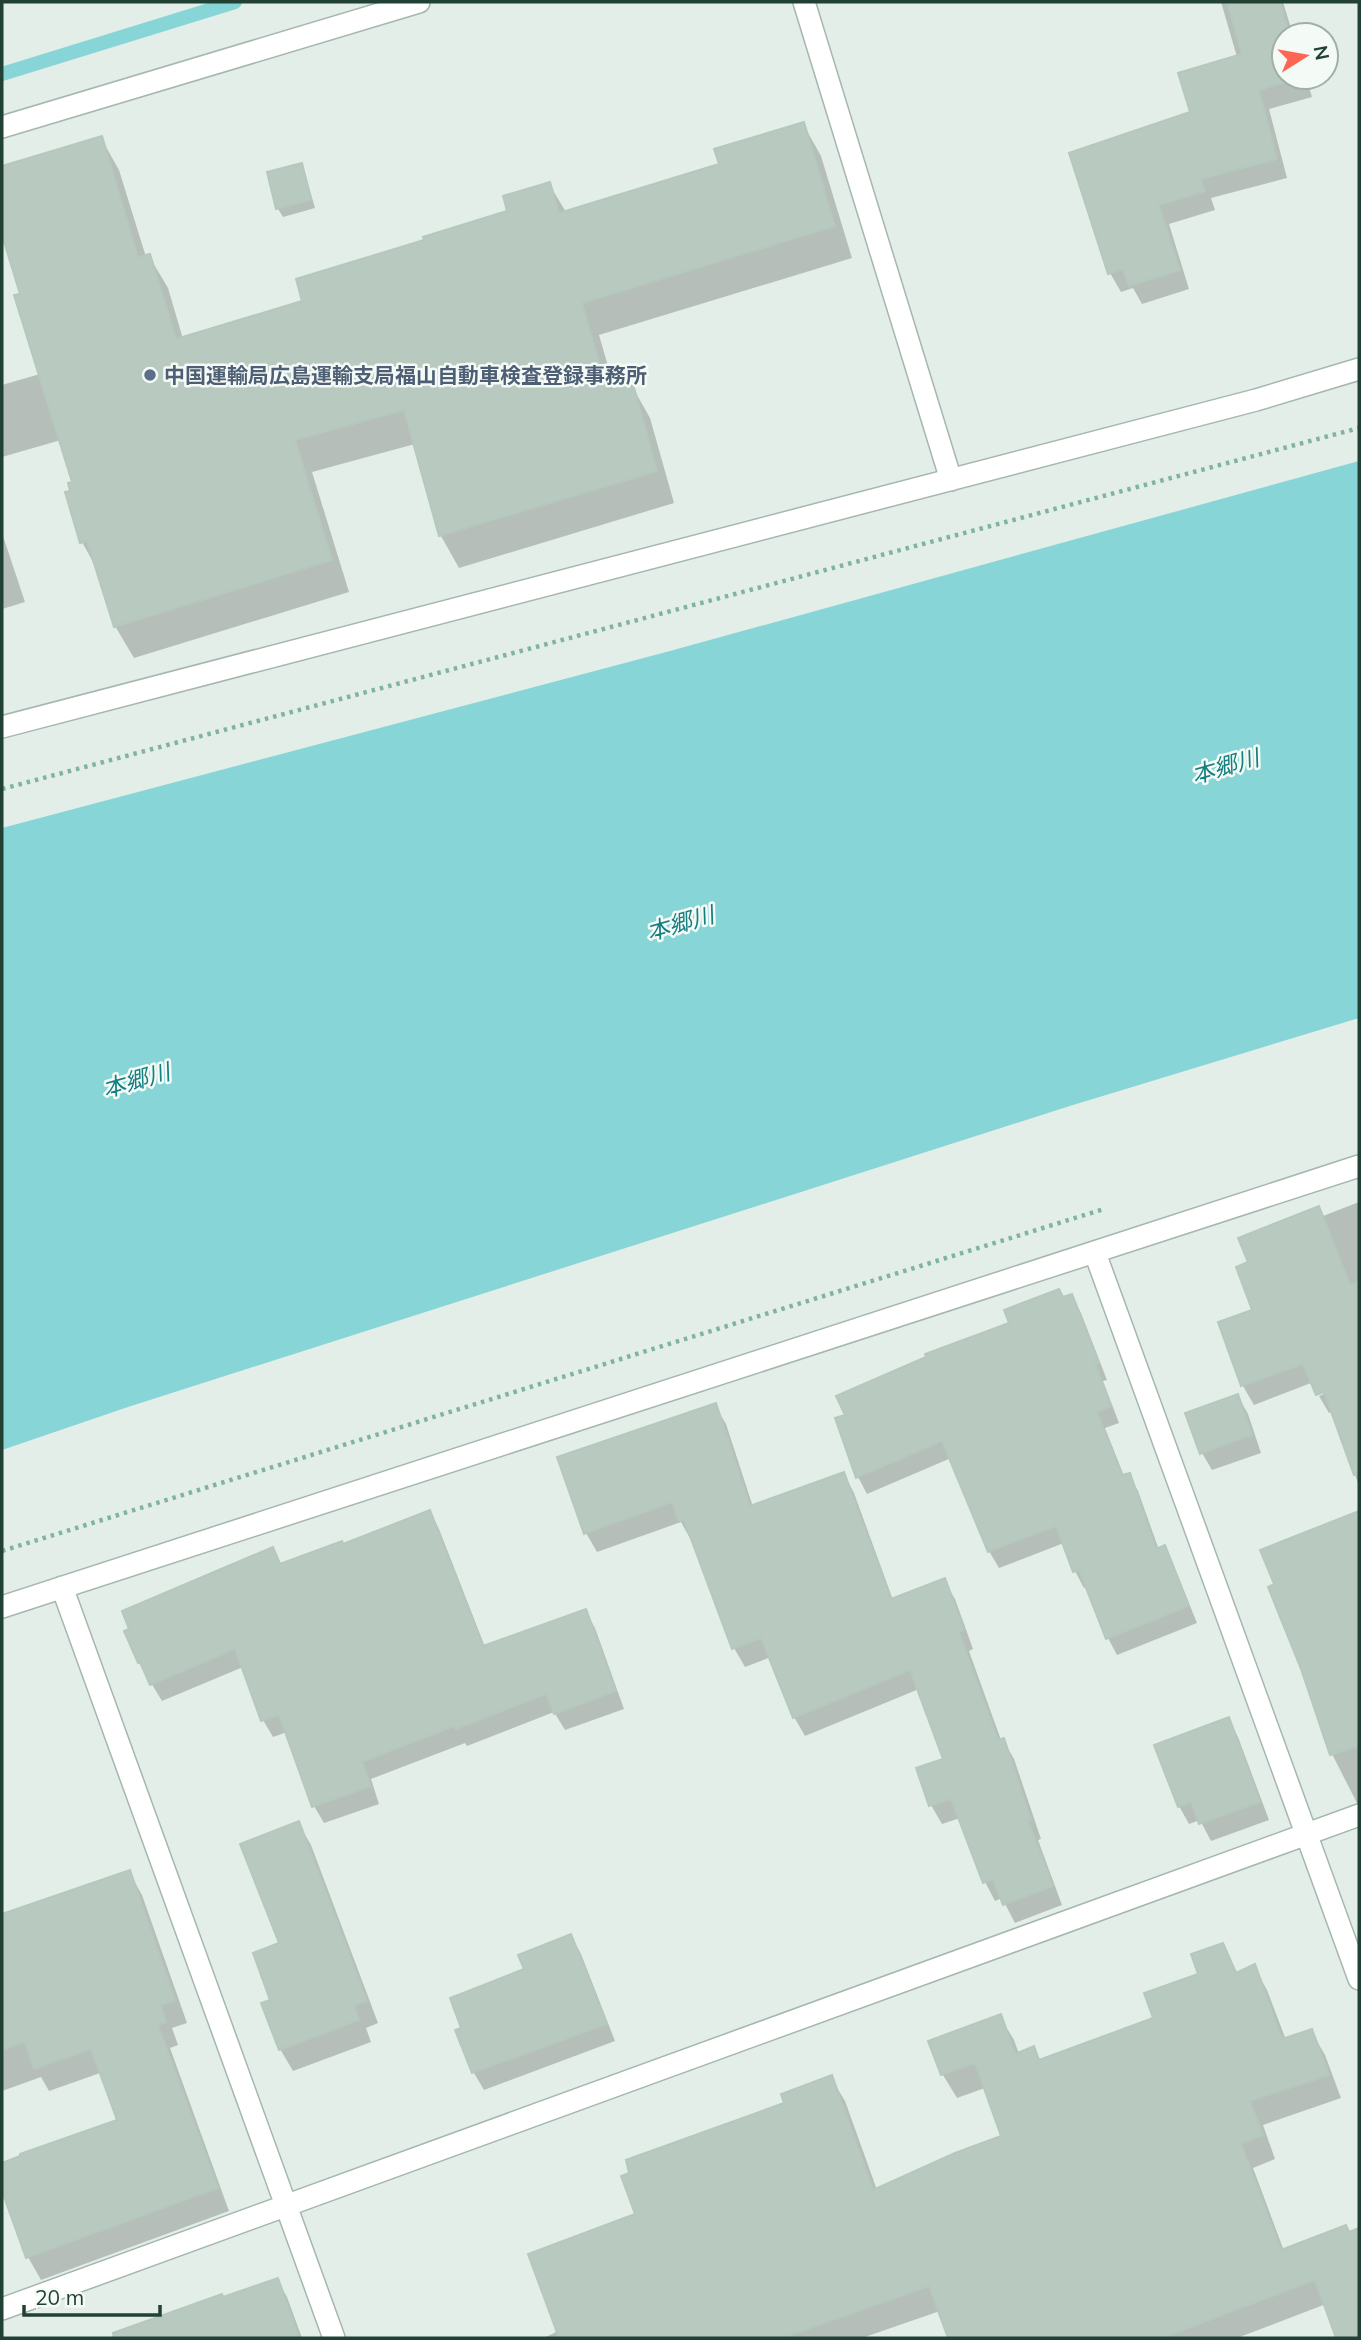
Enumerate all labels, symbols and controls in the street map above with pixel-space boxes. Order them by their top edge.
north arrow [1270,21,1340,91]
text: N [1309,43,1335,62]
place label: 中国運輸局広島運輸支局福山自動車検査登録事務所 [164,362,647,388]
marker: 中国運輸局広島運輸支局福山自動車検査登録事務所 [142,367,158,383]
water label: 本郷川 [1188,742,1265,789]
water label: 本郷川 [643,899,720,946]
water label: 本郷川 [99,1056,176,1103]
scale bar [24,2274,161,2318]
text: 20 m [35,2284,84,2310]

